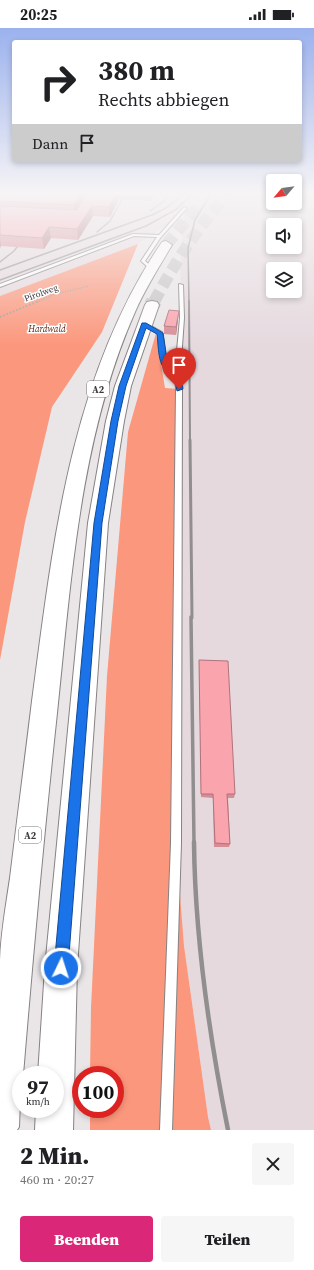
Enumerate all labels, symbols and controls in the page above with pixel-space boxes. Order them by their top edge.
text: 20:25 [20,4,57,25]
text: 380 m [98,51,175,89]
icon: right [32,56,84,108]
text: Rechts abbiegen [98,87,229,112]
icon: arrive [76,132,98,154]
text: Dann [32,133,68,154]
north arrow [266,174,302,210]
map controls [266,174,302,298]
button: sound [266,218,302,254]
button: layers [266,262,302,298]
street label: Pirolweg [22,281,60,305]
park label: Hardwald [27,323,66,335]
pin [162,348,196,389]
icon: arrive [168,354,190,376]
road number: A2 [87,381,109,397]
road number: A2 [19,827,41,843]
position arrow [40,947,82,989]
speed limit sign: 100 [72,1066,124,1118]
text: 97 [27,1073,49,1101]
text: km/h [26,1095,50,1108]
text: 2 Min. [20,1139,89,1172]
button: close [252,1143,294,1185]
text: 460 m · 20:27 [20,1171,94,1188]
button: Beenden [20,1216,153,1262]
button: Teilen [161,1216,294,1262]

